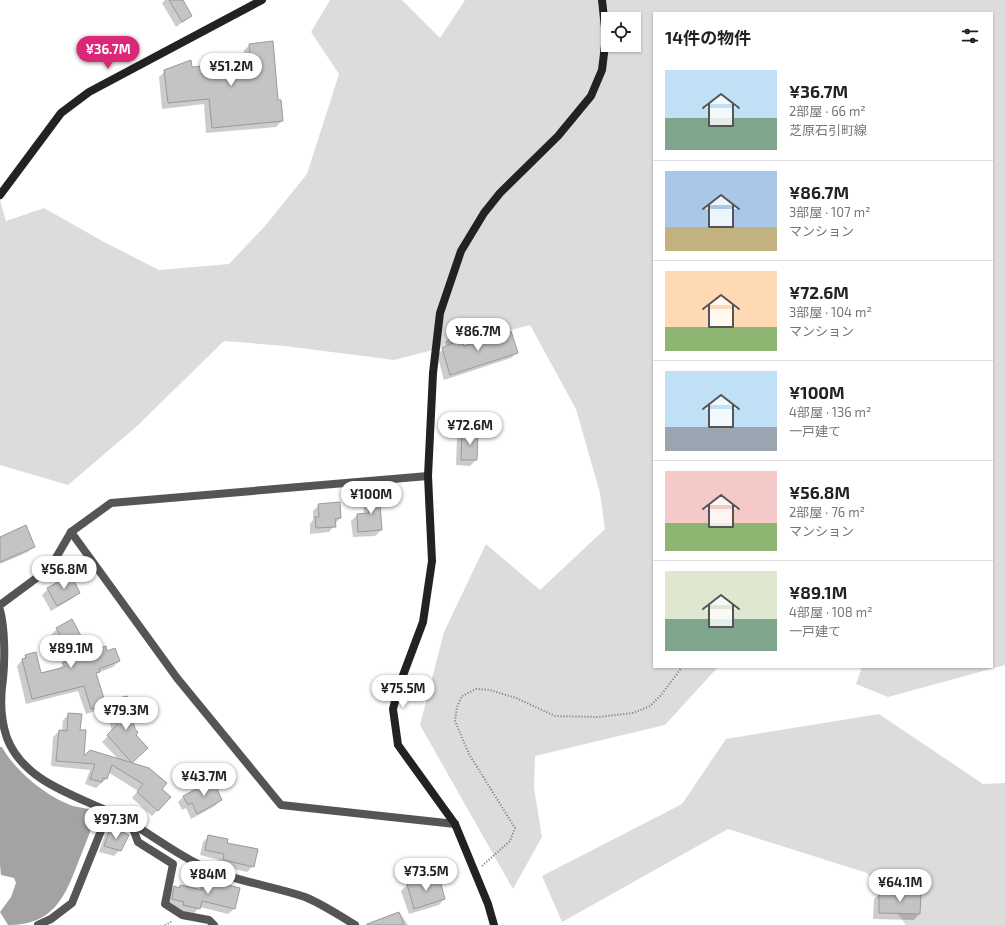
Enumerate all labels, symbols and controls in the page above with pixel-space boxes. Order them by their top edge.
map controls [601,12,641,52]
button: locate [601,12,641,52]
icon: filters [959,25,981,47]
text: 14件の物件 [665,27,751,47]
pin: ¥36.7M [75,36,141,70]
text: ¥36.7M [85,41,131,57]
pin: ¥51.2M [198,53,264,87]
text: ¥51.2M [209,58,253,74]
text: ¥36.7M [789,81,848,101]
icon: home [697,86,745,134]
text: 2部屋 · 66 m² [789,103,866,119]
text: 芝原石引町線 [789,122,867,138]
text: ¥86.7M [789,182,849,202]
icon: home [697,187,745,235]
text: 3部屋 · 107 m² [789,204,870,220]
text: マンション [789,223,854,239]
text: ¥72.6M [789,282,849,302]
icon: home [697,287,745,335]
text: 3部屋 · 104 m² [789,304,872,320]
pin: ¥86.7M [445,318,511,352]
text: ¥86.7M [455,323,501,339]
text: マンション [789,323,854,339]
text: ¥100M [789,382,845,402]
icon: home [697,387,745,435]
text: 4部屋 · 136 m² [789,404,871,420]
pin: ¥72.6M [437,412,503,446]
text: ¥72.6M [447,417,493,433]
text: 一戸建て [789,423,841,439]
pin: ¥100M [343,481,399,515]
text: ¥56.8M [789,482,850,502]
text: ¥100M [350,486,392,502]
icon: home [697,487,745,535]
text: 2部屋 · 76 m² [789,504,865,520]
text: マンション [789,523,854,539]
pin: ¥56.8M [31,556,97,590]
text: ¥56.8M [41,561,87,577]
text: ¥89.1M [789,582,847,602]
icon: home [697,587,745,635]
text: 4部屋 · 108 m² [789,604,872,620]
text: 一戸建て [789,623,841,639]
pin: ¥89.1M [38,635,104,669]
text: ¥89.1M [49,640,93,656]
pin: ¥75.5M [370,675,436,709]
text: ¥75.5M [381,680,425,696]
pin: ¥79.3M [93,697,159,731]
text: ¥79.3M [103,702,149,718]
pin: ¥43.7M [171,763,237,797]
text: ¥43.7M [181,768,227,784]
pin: ¥97.3M [83,806,149,840]
text: ¥97.3M [93,811,139,827]
pin: ¥73.5M [393,858,459,892]
pin: ¥84M [184,861,232,895]
text: ¥73.5M [403,863,449,879]
text: ¥84M [190,866,226,882]
pin: ¥64.1M [867,869,933,903]
text: ¥64.1M [878,874,922,890]

